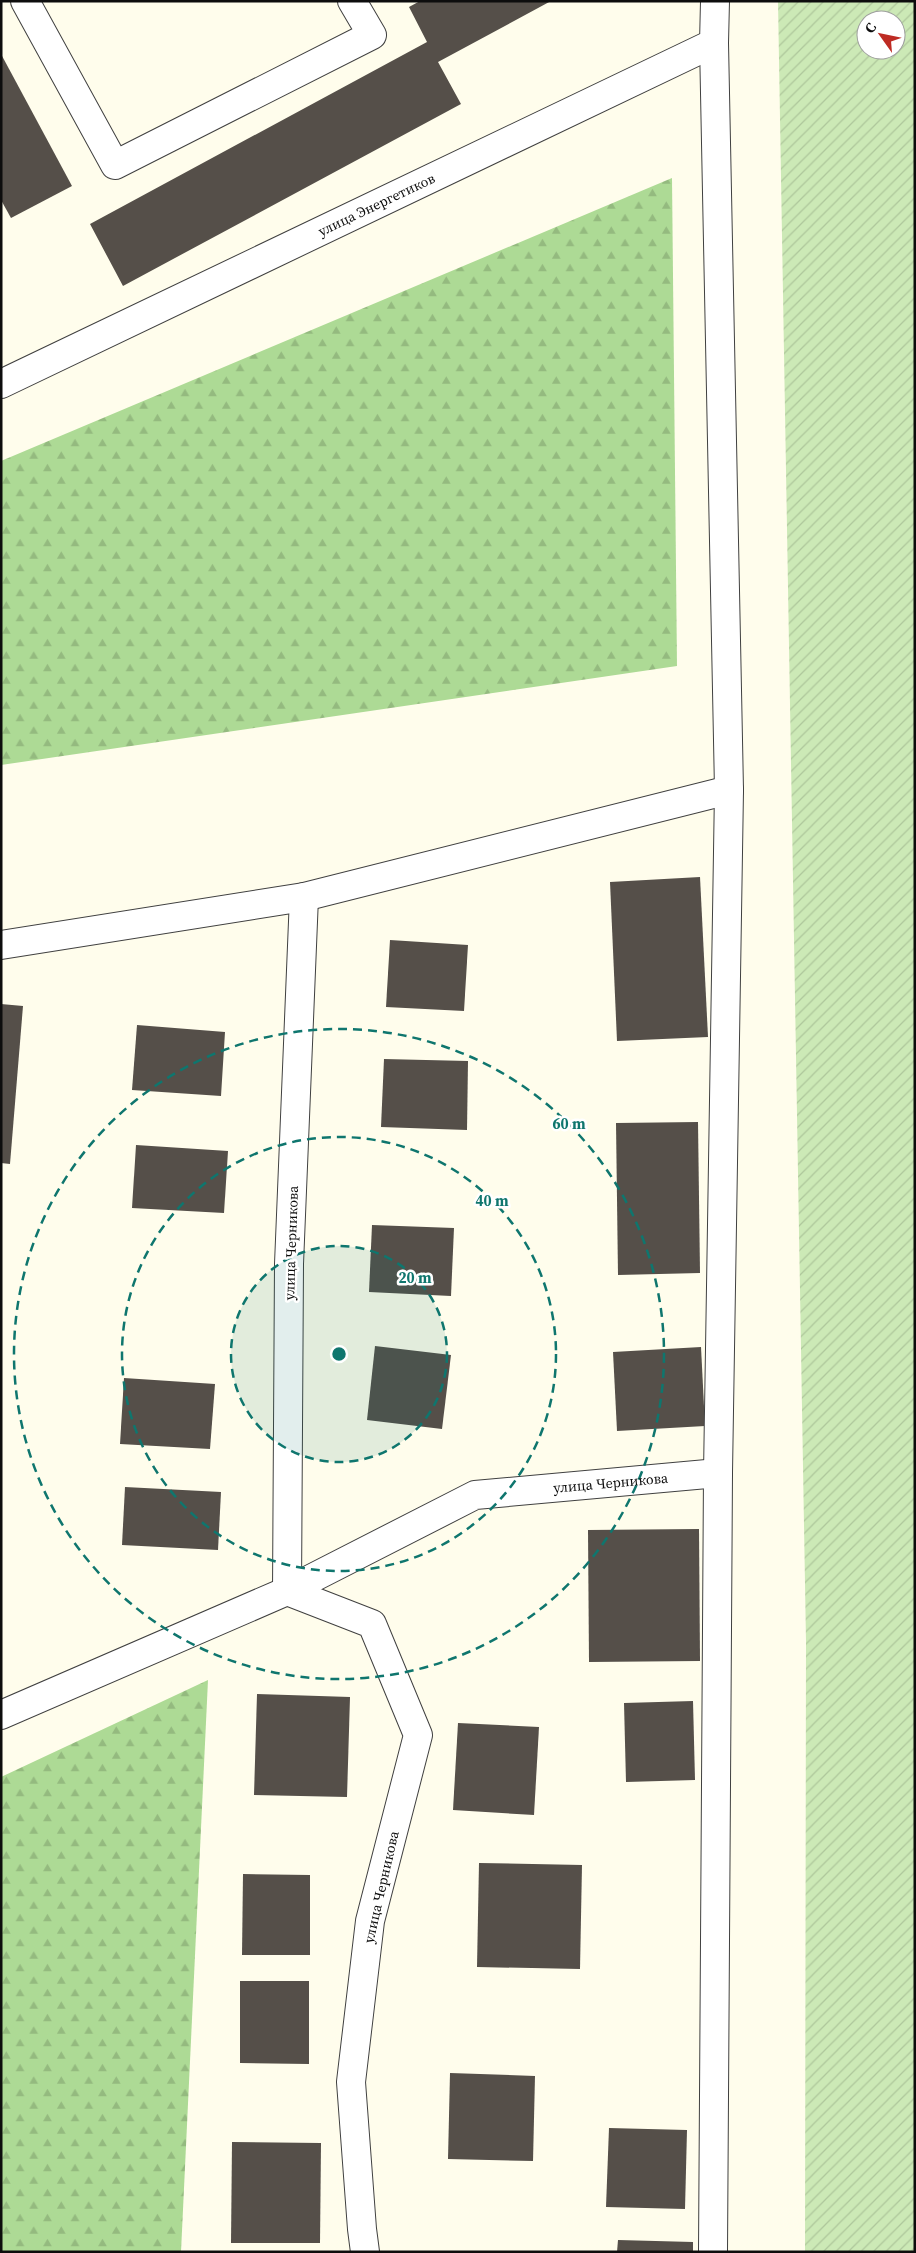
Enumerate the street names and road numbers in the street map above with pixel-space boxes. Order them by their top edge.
street label: улица Энергетиков [314,168,438,241]
street label: улица Черникова [279,1184,303,1301]
street label: улица Черникова [553,1468,670,1498]
street label: улица Черникова [358,1828,404,1945]

